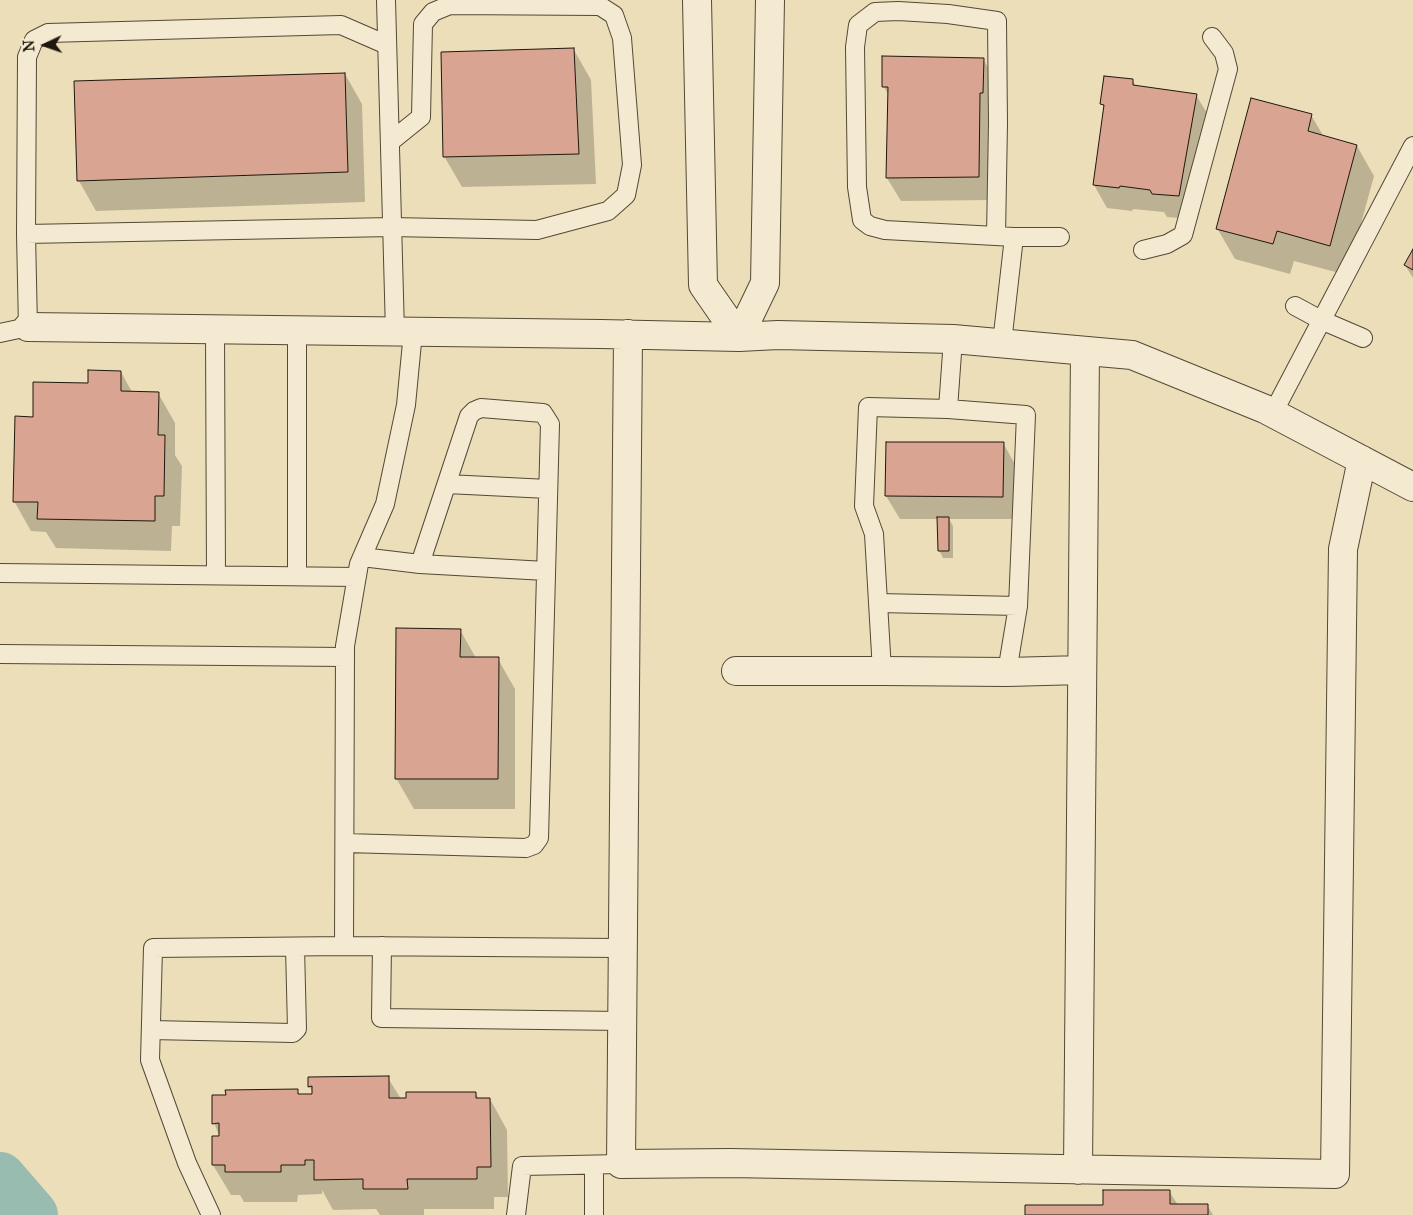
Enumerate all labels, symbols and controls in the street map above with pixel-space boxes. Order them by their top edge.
north arrow [20,20,70,70]
text: N [21,39,38,52]

